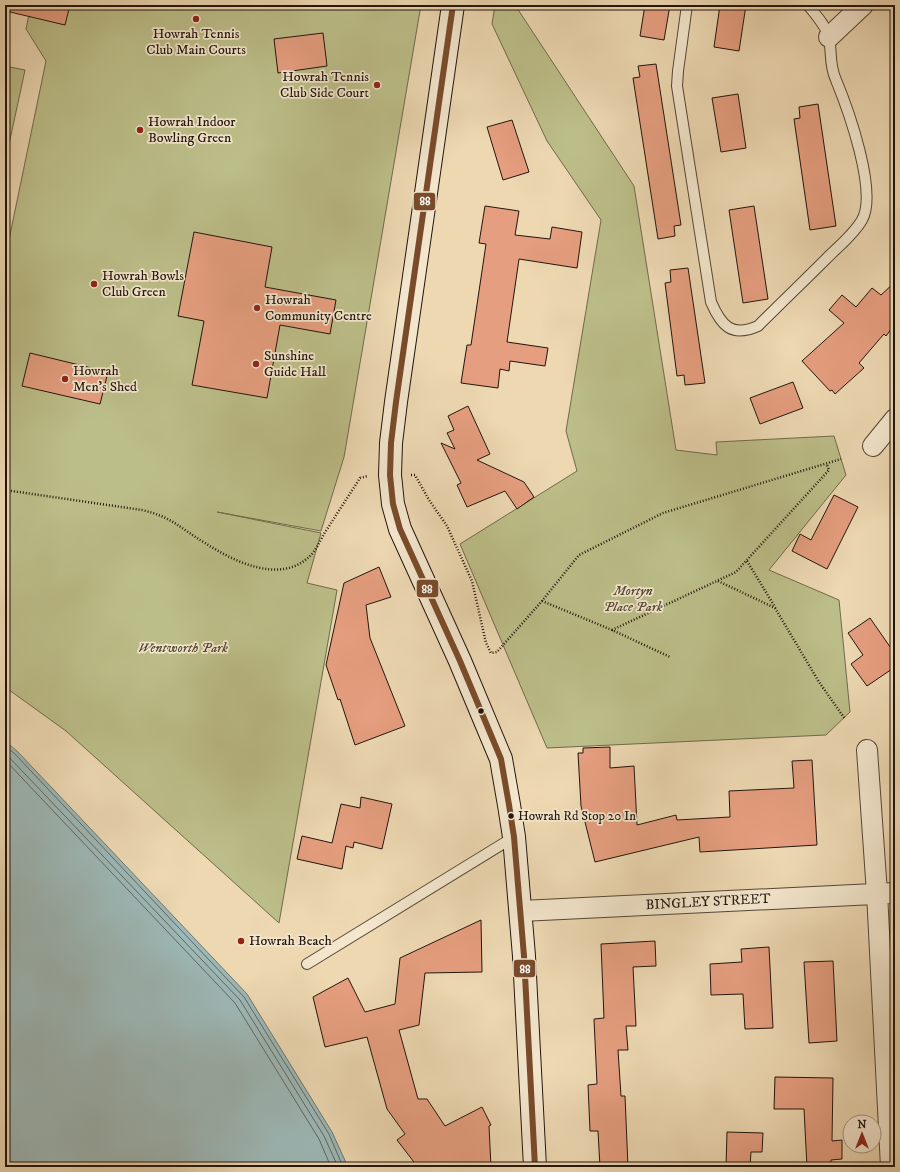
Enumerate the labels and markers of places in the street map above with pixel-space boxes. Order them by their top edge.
marker: Howrah Tennis Club Main Courts [191,14,201,24]
place label: Howrah Tennis Club Main Courts [146,25,246,59]
place label: Howrah Tennis Club Side Court [280,68,370,102]
marker: Howrah Tennis Club Side Court [372,80,382,90]
place label: Howrah Indoor Bowling Green [148,113,236,147]
marker: Howrah Indoor Bowling Green [135,125,145,135]
place label: Howrah Bowls Club Green [102,267,184,301]
marker: Howrah Bowls Club Green [89,279,99,289]
place label: Howrah Community Centre [265,291,372,325]
marker: Howrah Community Centre [252,303,262,313]
place label: Sunshine Guide Hall [264,347,327,381]
marker: Sunshine Guide Hall [251,359,261,369]
place label: Howrah Men's Shed [73,362,137,396]
marker: Howrah Men's Shed [60,374,70,384]
unlabelled marker [476,706,486,716]
place label: Howrah Rd Stop 20 In [518,808,636,824]
marker: Howrah Rd Stop 20 In [506,811,516,821]
place label: Howrah Beach [249,932,332,950]
marker: Howrah Beach [236,936,246,946]

